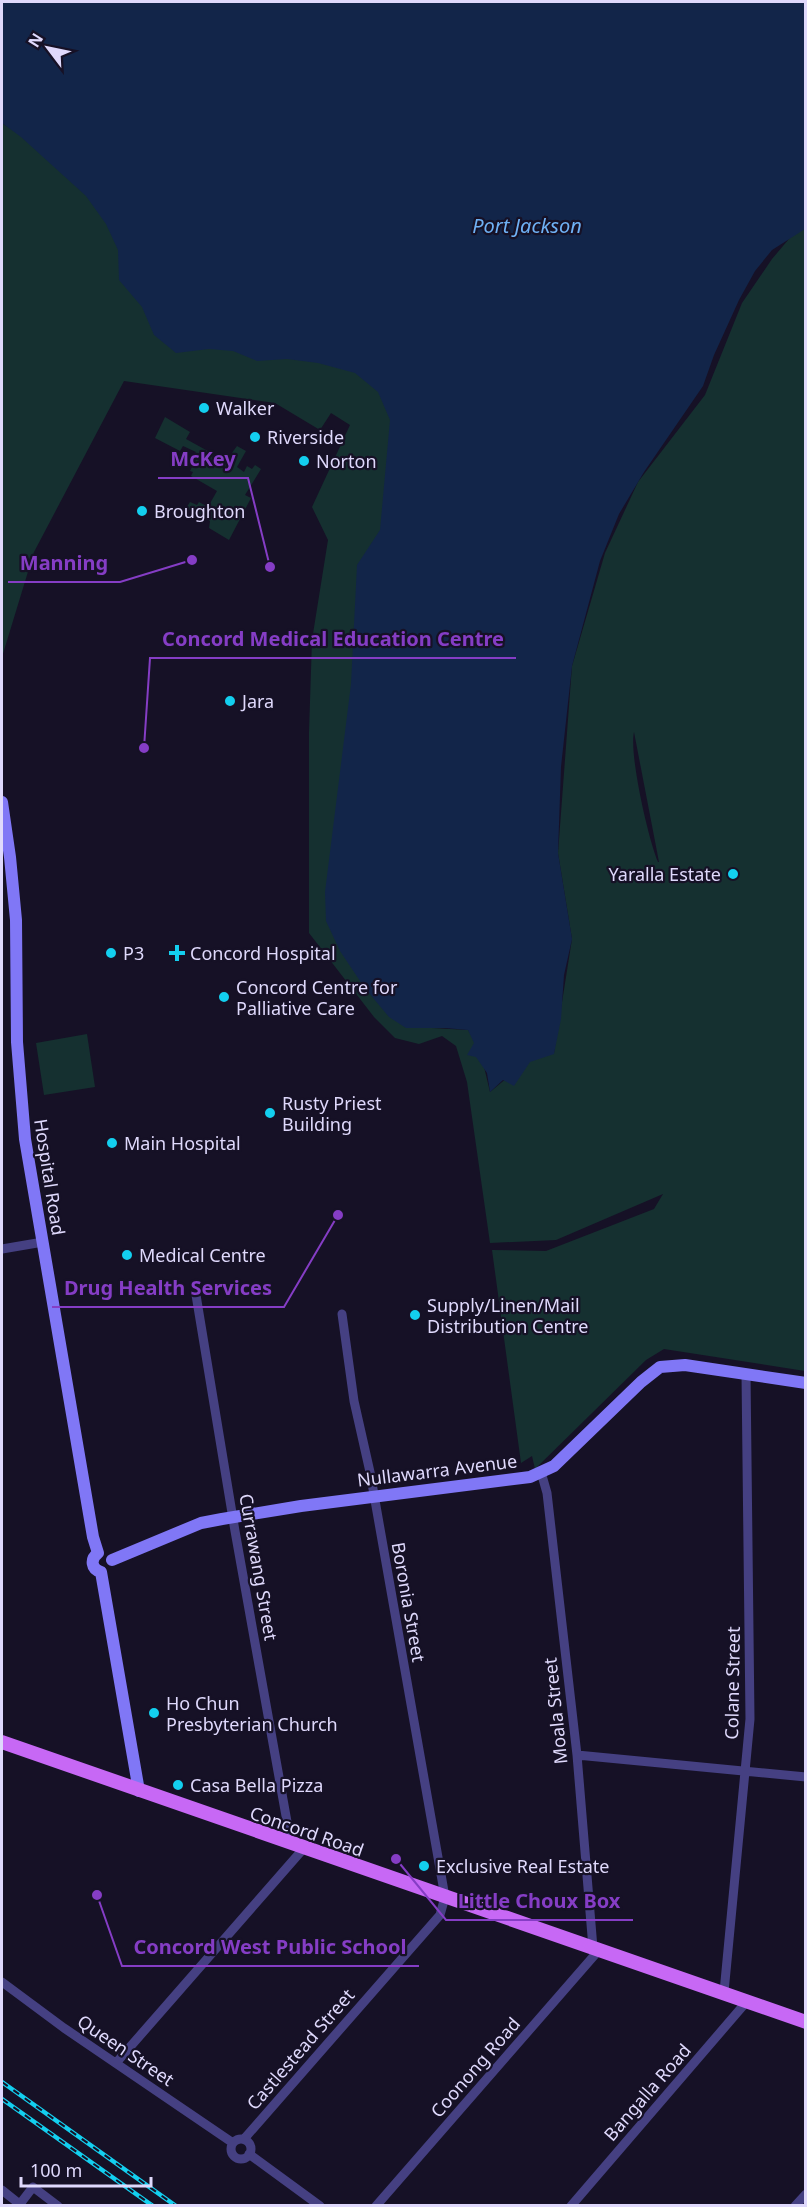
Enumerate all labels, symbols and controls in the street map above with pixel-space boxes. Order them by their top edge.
north arrow [18,18,78,78]
text: N [23,29,48,51]
water label: Port Jackson [472,212,582,239]
place label: Walker [216,396,275,420]
marker: Walker [197,401,211,415]
place label: Riverside [267,425,344,449]
marker: Riverside [248,430,262,444]
callout: McKey [158,440,248,478]
text: McKey [170,445,236,472]
place label: Norton [316,449,377,473]
marker: Norton [297,454,311,468]
place label: Broughton [154,499,246,523]
marker: Broughton [135,504,149,518]
callout: Manning [8,544,120,582]
text: Manning [20,549,108,576]
callout: Concord Medical Education Centre [150,620,516,658]
text: Concord Medical Education Centre [162,625,504,652]
place label: Jara [240,689,274,713]
marker: Jara [223,694,237,708]
place label: Yaralla Estate [609,862,721,886]
marker: Yaralla Estate [726,867,740,881]
place label: P3 [123,941,144,965]
place label: Concord Hospital [190,941,336,965]
marker: Concord Hospital [168,944,186,962]
marker: P3 [104,946,118,960]
place label: Concord Centre for Palliative Care [236,975,398,1020]
marker: Concord Centre for Palliative Care [217,990,231,1004]
place label: Rusty Priest Building [282,1091,382,1136]
marker: Rusty Priest Building [263,1106,277,1120]
street label: Hospital Road [29,1117,71,1237]
place label: Main Hospital [124,1131,241,1155]
marker: Main Hospital [105,1136,119,1150]
place label: Medical Centre [139,1243,266,1267]
marker: Medical Centre [120,1248,134,1262]
callout: Drug Health Services [52,1269,284,1307]
text: Drug Health Services [64,1274,272,1301]
place label: Supply/Linen/Mail Distribution Centre [427,1293,588,1338]
marker: Supply/Linen/Mail Distribution Centre [408,1308,422,1322]
street label: Nullawarra Avenue [356,1448,518,1492]
street label: Currawang Street [234,1492,284,1643]
street label: Boronia Street [387,1540,431,1664]
street label: Colane Street [719,1626,745,1740]
street label: Moala Street [537,1656,573,1765]
place label: Ho Chun Presbyterian Church [166,1691,338,1736]
marker: Ho Chun Presbyterian Church [147,1706,161,1720]
place label: Casa Bella Pizza [190,1773,323,1797]
marker: Casa Bella Pizza [171,1778,185,1792]
street label: Concord Road [247,1800,367,1862]
place label: Exclusive Real Estate [436,1854,609,1878]
marker: Exclusive Real Estate [417,1859,431,1873]
callout: Little Choux Box [446,1882,633,1920]
text: Little Choux Box [458,1887,621,1914]
callout: Concord West Public School [122,1928,419,1966]
text: Concord West Public School [133,1933,407,1960]
street label: Castlestead Street [241,1983,359,2115]
street label: Queen Street [73,2009,179,2091]
street label: Coonong Road [425,2012,525,2122]
street label: Bangalla Road [598,2038,696,2146]
scale bar [21,2150,152,2188]
text: 100 m [30,2158,82,2182]

